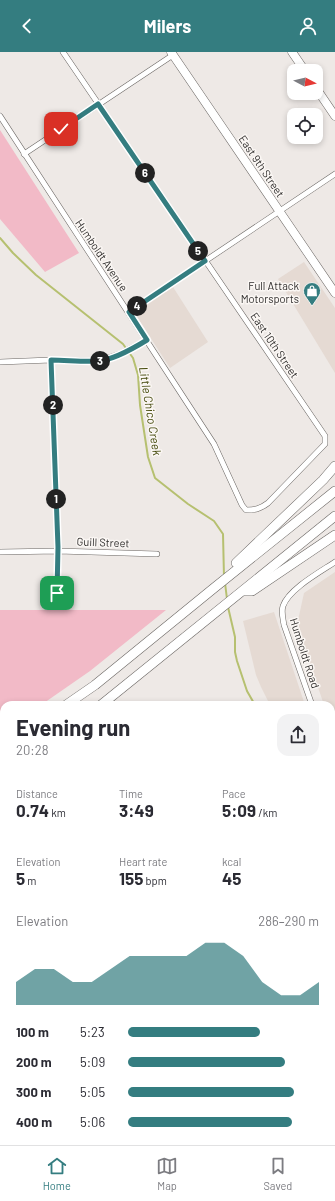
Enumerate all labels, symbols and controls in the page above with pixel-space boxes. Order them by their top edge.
icon: back [16,15,38,37]
text: Milers [144,15,191,37]
icon: person [297,15,319,37]
north arrow [287,64,323,100]
map controls [287,64,323,144]
button: locate [287,108,323,144]
pin [44,112,78,146]
icon: check [50,118,72,140]
street label: East 9th Street [237,133,287,199]
pin: 6 [135,163,155,183]
text: 6 [142,166,148,179]
street label: Humboldt Avenue [73,217,131,293]
pin: 5 [188,241,208,261]
text: 5 [195,244,201,257]
place label: Full Attack Motorsports [241,279,299,305]
shop icon: Full Attack Motorsports [302,281,322,306]
pin: 4 [127,296,147,316]
text: 4 [134,299,140,312]
street label: East 10th Street [248,310,302,380]
pin: 3 [90,351,110,371]
text: 3 [97,354,103,367]
water label: Little Chico Creek [137,366,165,457]
pin: 2 [43,395,63,415]
text: 2 [50,398,56,411]
pin: 1 [46,489,66,509]
text: 1 [54,492,58,505]
street label: Guill Street [76,535,130,549]
pin [40,576,74,610]
icon: arrive [46,582,68,604]
street label: Humboldt Road [288,616,322,690]
text: Evening run [16,714,130,740]
button: share [277,714,319,756]
text: 20:28 [16,742,48,758]
text: Distance [16,787,58,800]
text: Time [119,787,143,800]
text: Pace [222,787,246,800]
text: 0.74 [16,800,49,820]
text: 3:49 [119,800,154,820]
text: 5:09 [222,800,256,820]
text: km [49,806,66,819]
text: /km [256,806,277,819]
text: Elevation [16,855,60,868]
text: Heart rate [119,855,167,868]
text: kcal [222,855,241,868]
text: 5 [16,868,25,888]
text: 155 [119,868,143,888]
text: 45 [222,868,241,888]
text: m [25,874,36,887]
text: bpm [143,874,167,887]
text: Elevation [16,913,68,929]
text: 286–290 m [258,913,319,929]
text: 100 m [16,1024,49,1040]
text: 5:23 [80,1024,105,1040]
text: 200 m [16,1054,52,1070]
text: 5:09 [80,1054,105,1070]
text: 300 m [16,1084,51,1100]
text: 5:05 [80,1084,105,1100]
text: 400 m [16,1114,52,1130]
text: 5:06 [80,1114,105,1130]
tab: Home [43,1155,71,1192]
tab: Map [156,1155,178,1192]
tab: Saved [263,1155,292,1192]

